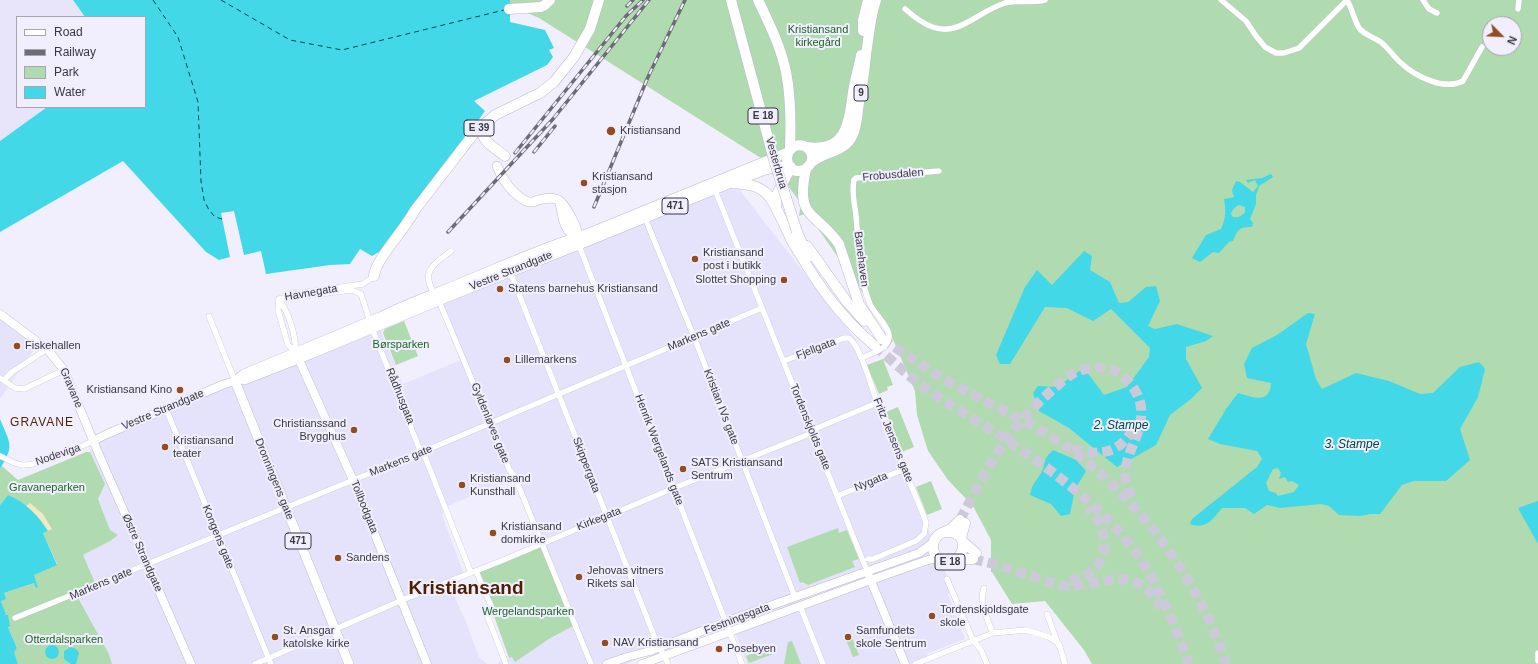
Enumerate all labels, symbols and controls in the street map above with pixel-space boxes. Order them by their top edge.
legend [16,16,146,108]
north arrow [1482,16,1522,56]
park label: Kristiansand kirkegård [788,23,848,49]
text: Road [54,25,83,39]
text: N [1505,34,1519,47]
text: Railway [54,45,96,59]
text: Park [54,65,79,79]
text: Water [54,85,86,99]
road number: 9 [854,85,868,101]
road number: E 18 [748,108,778,124]
road number: E 39 [464,120,494,136]
place label: Kristiansand [620,124,681,138]
marker: Kristiansand [605,125,617,137]
street label: Vesterbrua [762,136,790,190]
street label: Frobusdalen [862,166,924,184]
place label: Kristiansand stasjon [592,170,653,196]
marker: Kristiansand stasjon [579,178,589,188]
road number: 471 [662,198,688,214]
street label: Banehaven [851,231,871,287]
place label: Kristiansand post i butikk [703,246,764,272]
street label: Vestre Strandgate [468,248,554,294]
marker: Kristiansand post i butikk [690,254,700,264]
place label: Slottet Shopping [695,273,776,287]
marker: Slottet Shopping [779,275,789,285]
street label: Havnegata [284,282,338,304]
place label: Statens barnehus Kristiansand [508,282,658,296]
marker: Statens barnehus Kristiansand [495,284,505,294]
street label: Markens gate [666,316,732,354]
street label: Fjellgata [794,335,838,363]
park label: Børsparken [373,338,429,352]
place label: Fiskehallen [25,339,81,353]
marker: Fiskehallen [12,341,22,351]
place label: Lillemarkens [515,353,577,367]
marker: Lillemarkens [502,355,512,365]
street label: Gravane [57,366,85,410]
street label: Rådhusgata [383,366,417,426]
street label: Kristian IVs gate [700,367,742,447]
street label: Gyldenløves gate [468,381,512,465]
street label: Tordenskjolds gate [787,382,833,472]
place label: Kristiansand Kino [86,383,172,397]
marker: Kristiansand Kino [175,385,185,395]
street label: Vestre Strandgate [120,387,206,433]
street label: Henrik Wergelands gate [632,393,686,507]
street label: Fritz Jensens gate [870,396,916,484]
district label: GRAVANE [10,416,74,430]
place label: Christianssand Brygghus [273,417,346,443]
water label: 2. Stampe [1094,419,1148,433]
marker: Christianssand Brygghus [349,425,359,435]
place label: Kristiansand teater [173,434,234,460]
street label: Skippergata [569,435,603,495]
street label: Dronningens gate [252,436,296,522]
water label: 3. Stampe [1325,438,1379,452]
street label: Nodeviga [34,441,82,469]
marker: Kristiansand teater [160,442,170,452]
street label: Markens gate [368,442,434,480]
place label: SATS Kristiansand Sentrum [691,456,783,482]
marker: SATS Kristiansand Sentrum [678,464,688,474]
street label: Nygata [852,469,890,495]
place label: Kristiansand Kunsthall [470,472,531,498]
street label: Tollbodgata [347,478,381,536]
marker: Kristiansand Kunsthall [457,480,467,490]
park label: Gravaneparken [9,481,85,495]
street label: Kongens gate [199,503,237,571]
street label: Kirkegata [575,504,623,534]
street label: Østre Strandgate [119,512,165,594]
place label: Kristiansand domkirke [501,520,562,546]
marker: Kristiansand domkirke [488,528,498,538]
road number: 471 [285,533,311,549]
place label: Sandens [346,551,389,565]
marker: Sandens [333,553,343,563]
road number: E 18 [935,554,965,570]
place label: Jehovas vitners Rikets sal [587,564,663,590]
street label: Markens gate [68,565,134,603]
marker: Jehovas vitners Rikets sal [574,572,584,582]
district label: Kristiansand [408,578,524,600]
street label: Festningsgata [702,600,772,638]
place label: Tordenskjoldsgate skole [940,603,1029,629]
park label: Wergelandsparken [482,605,574,619]
marker: Tordenskjoldsgate skole [927,611,937,621]
place label: St. Ansgar katolske kirke [283,624,350,650]
place label: Samfundets skole Sentrum [856,624,926,650]
marker: St. Ansgar katolske kirke [270,632,280,642]
marker: Samfundets skole Sentrum [843,632,853,642]
park label: Otterdalsparken [25,633,103,647]
place label: NAV Kristiansand [613,636,698,650]
marker: NAV Kristiansand [600,638,610,648]
place label: Posebyen [727,642,776,656]
marker: Posebyen [714,644,724,654]

